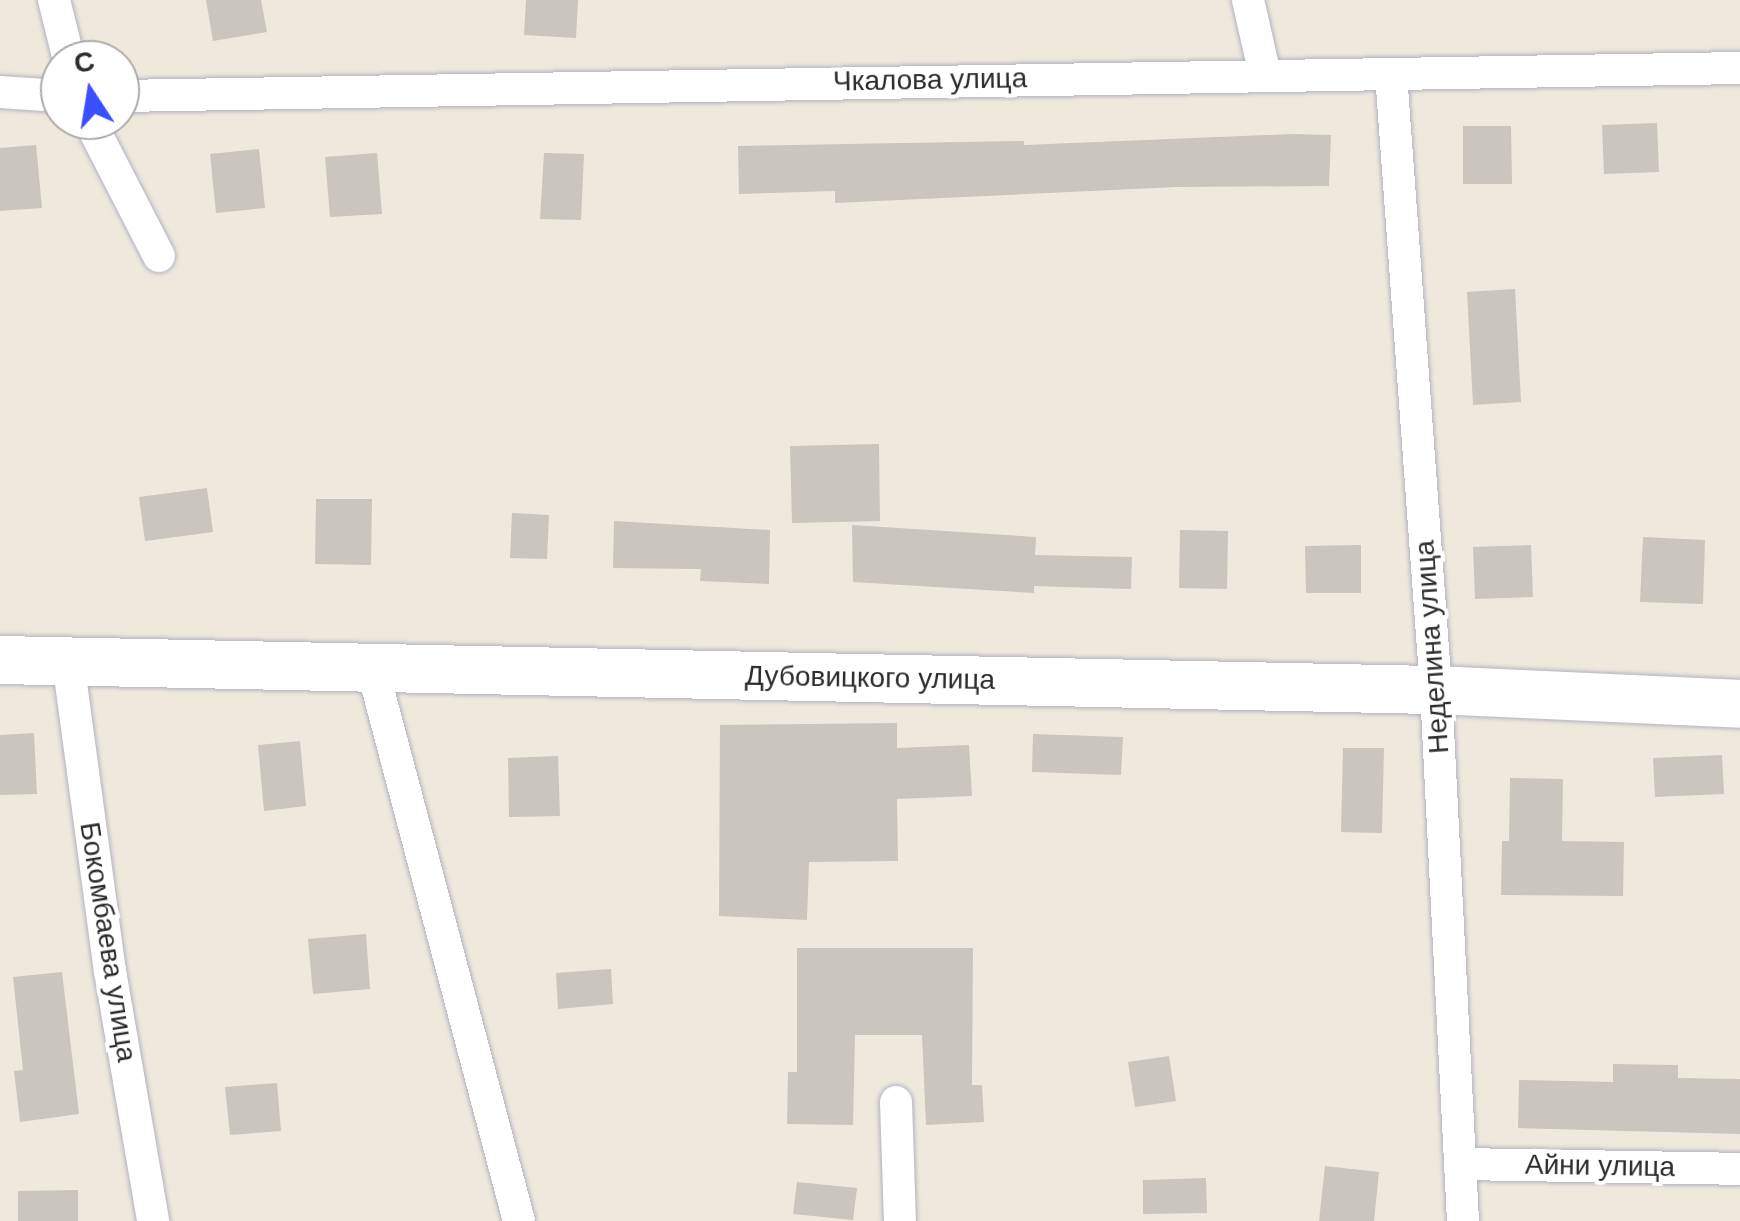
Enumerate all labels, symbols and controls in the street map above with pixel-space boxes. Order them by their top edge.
north arrow [40,40,140,140]
text: С [71,45,97,79]
street label: Чкалова улица [833,62,1027,98]
street label: Неделина улица [1408,539,1456,755]
street label: Дубовицкого улица [745,659,995,697]
street label: Бокомбаева улица [72,820,144,1064]
street label: Айни улица [1525,1148,1675,1184]

